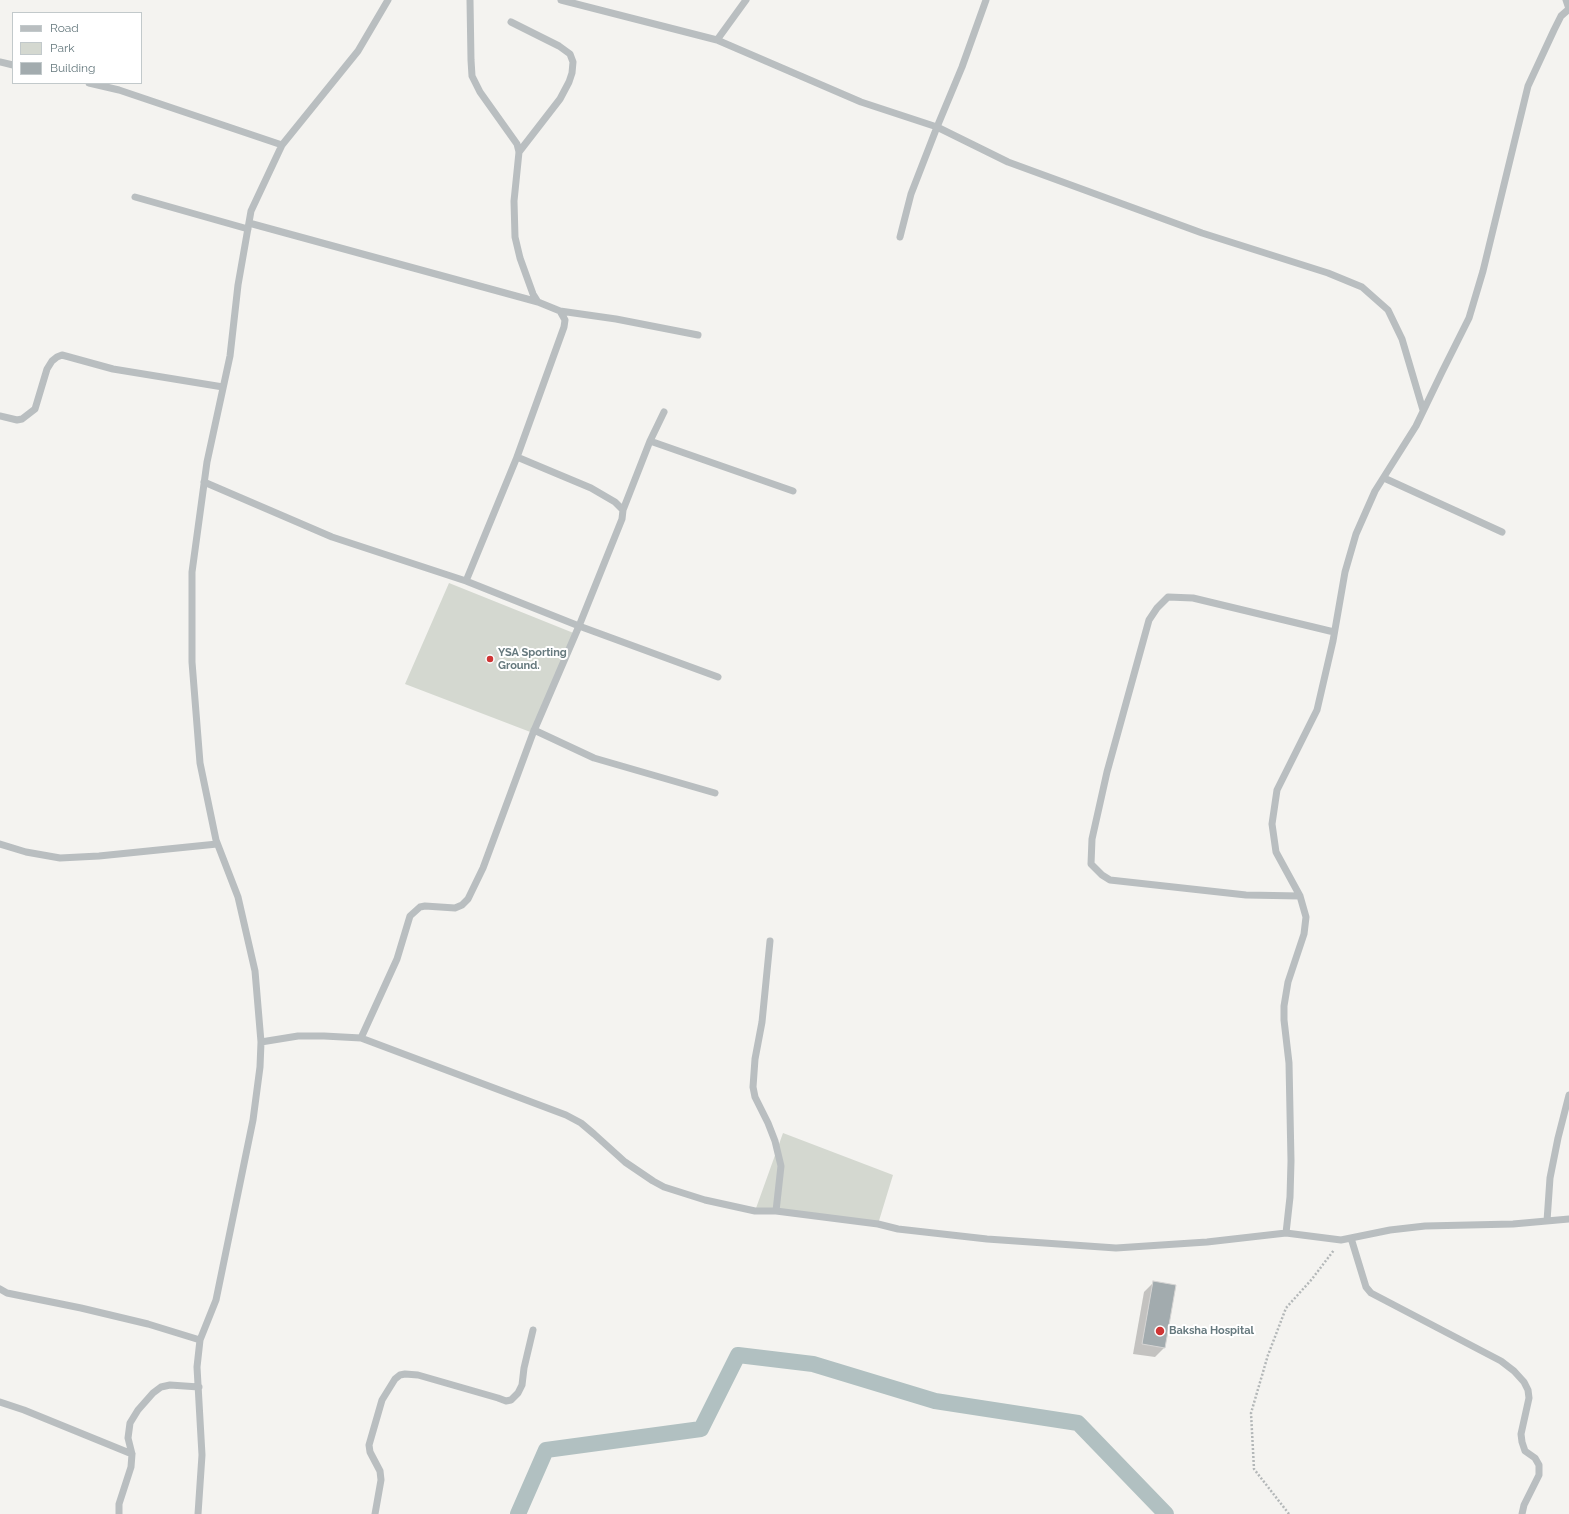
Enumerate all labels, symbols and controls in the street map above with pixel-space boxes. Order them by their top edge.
legend [12,12,142,84]
text: Road [50,21,79,35]
text: Park [50,41,75,55]
text: Building [50,61,96,75]
place label: YSA Sporting Ground. [498,646,567,672]
marker: YSA Sporting Ground. [485,654,495,664]
place label: Baksha Hospital [1169,1324,1254,1338]
marker: Baksha Hospital [1154,1325,1166,1337]

